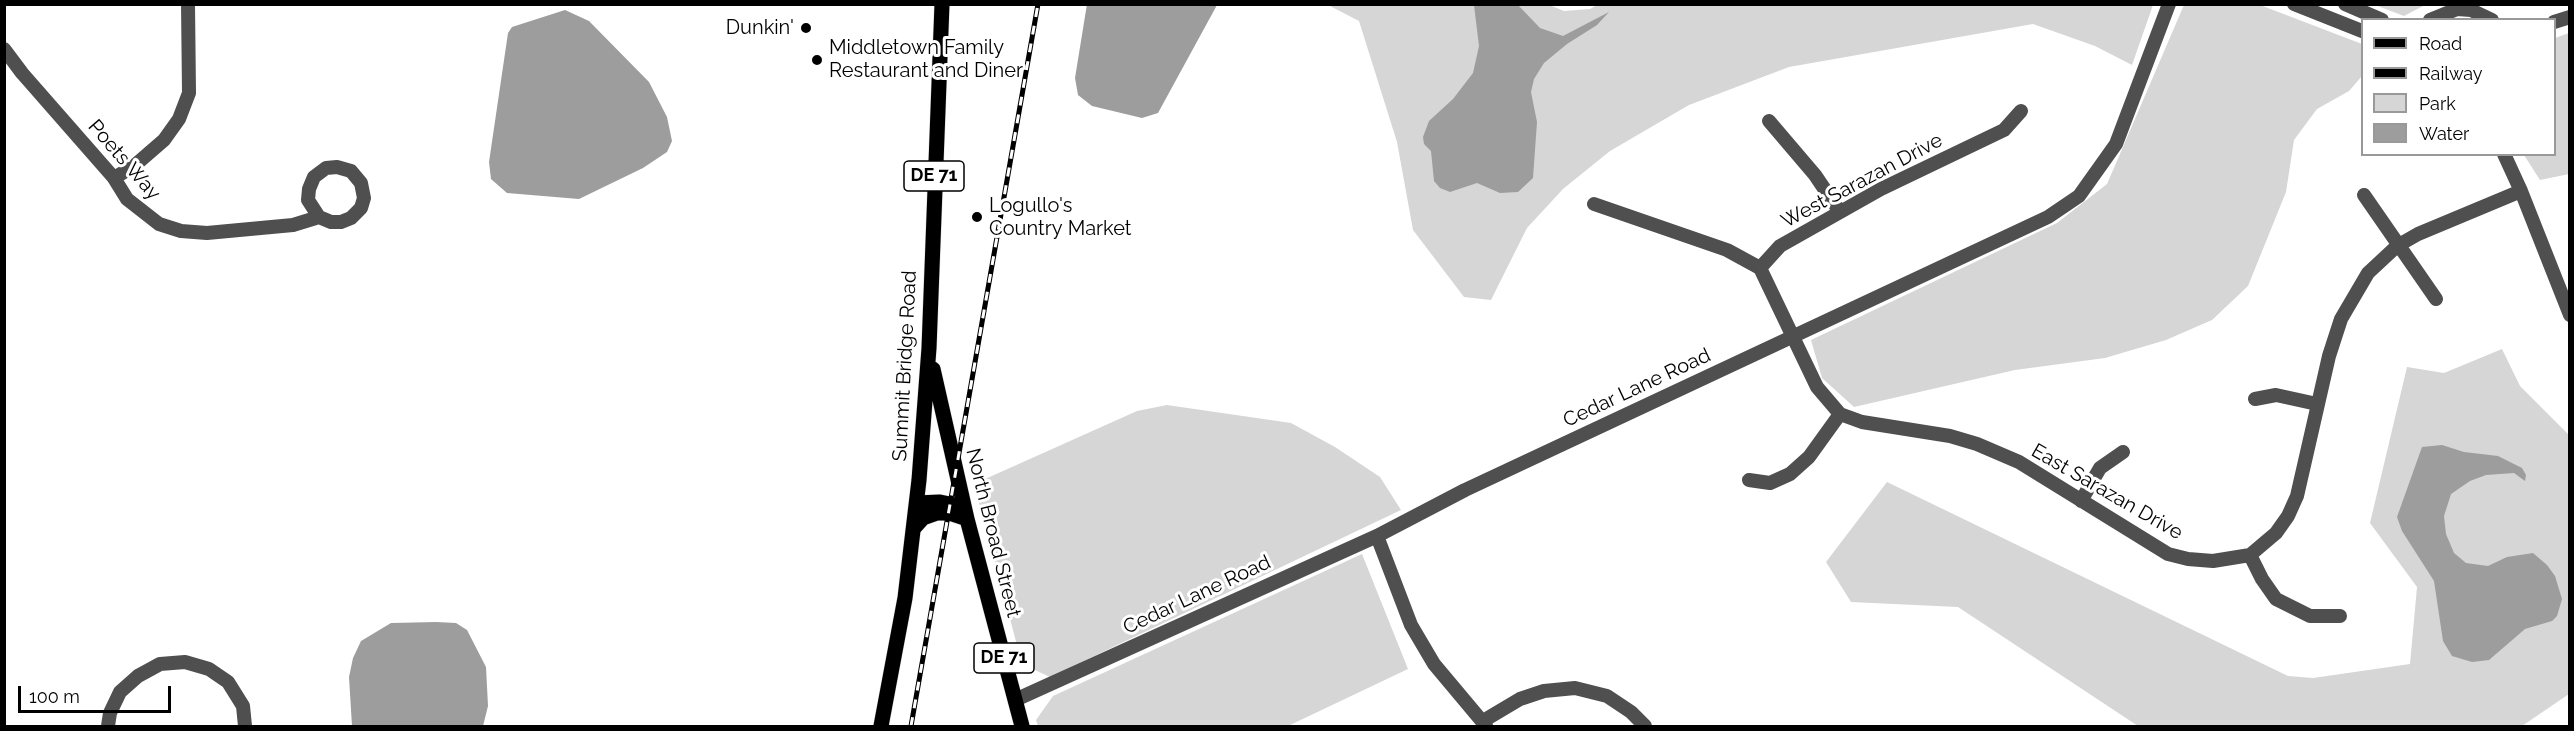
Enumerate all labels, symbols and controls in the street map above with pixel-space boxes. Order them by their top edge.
place label: Dunkin' [726,16,794,40]
legend [2361,18,2556,156]
marker: Dunkin' [799,21,813,35]
text: Road [2419,33,2462,54]
place label: Middletown Family Restaurant and Diner [829,36,1023,83]
marker: Middletown Family Restaurant and Diner [810,53,824,67]
text: Railway [2419,63,2483,84]
text: Park [2419,93,2456,114]
street label: Poets Way [83,115,165,205]
text: Water [2419,123,2469,144]
street label: West Sarazan Drive [1777,128,1947,234]
road number: DE 71 [904,161,964,191]
place label: Logullo's Country Market [989,194,1131,241]
marker: Logullo's Country Market [970,210,984,224]
street label: Summit Bridge Road [888,270,922,462]
street label: Cedar Lane Road [1559,343,1715,433]
street label: East Sarazan Drive [2027,439,2187,545]
street label: North Broad Street [960,446,1026,620]
street label: Cedar Lane Road [1119,550,1275,640]
road number: DE 71 [974,643,1034,673]
scale bar [21,674,174,712]
text: 100 m [29,686,80,707]

